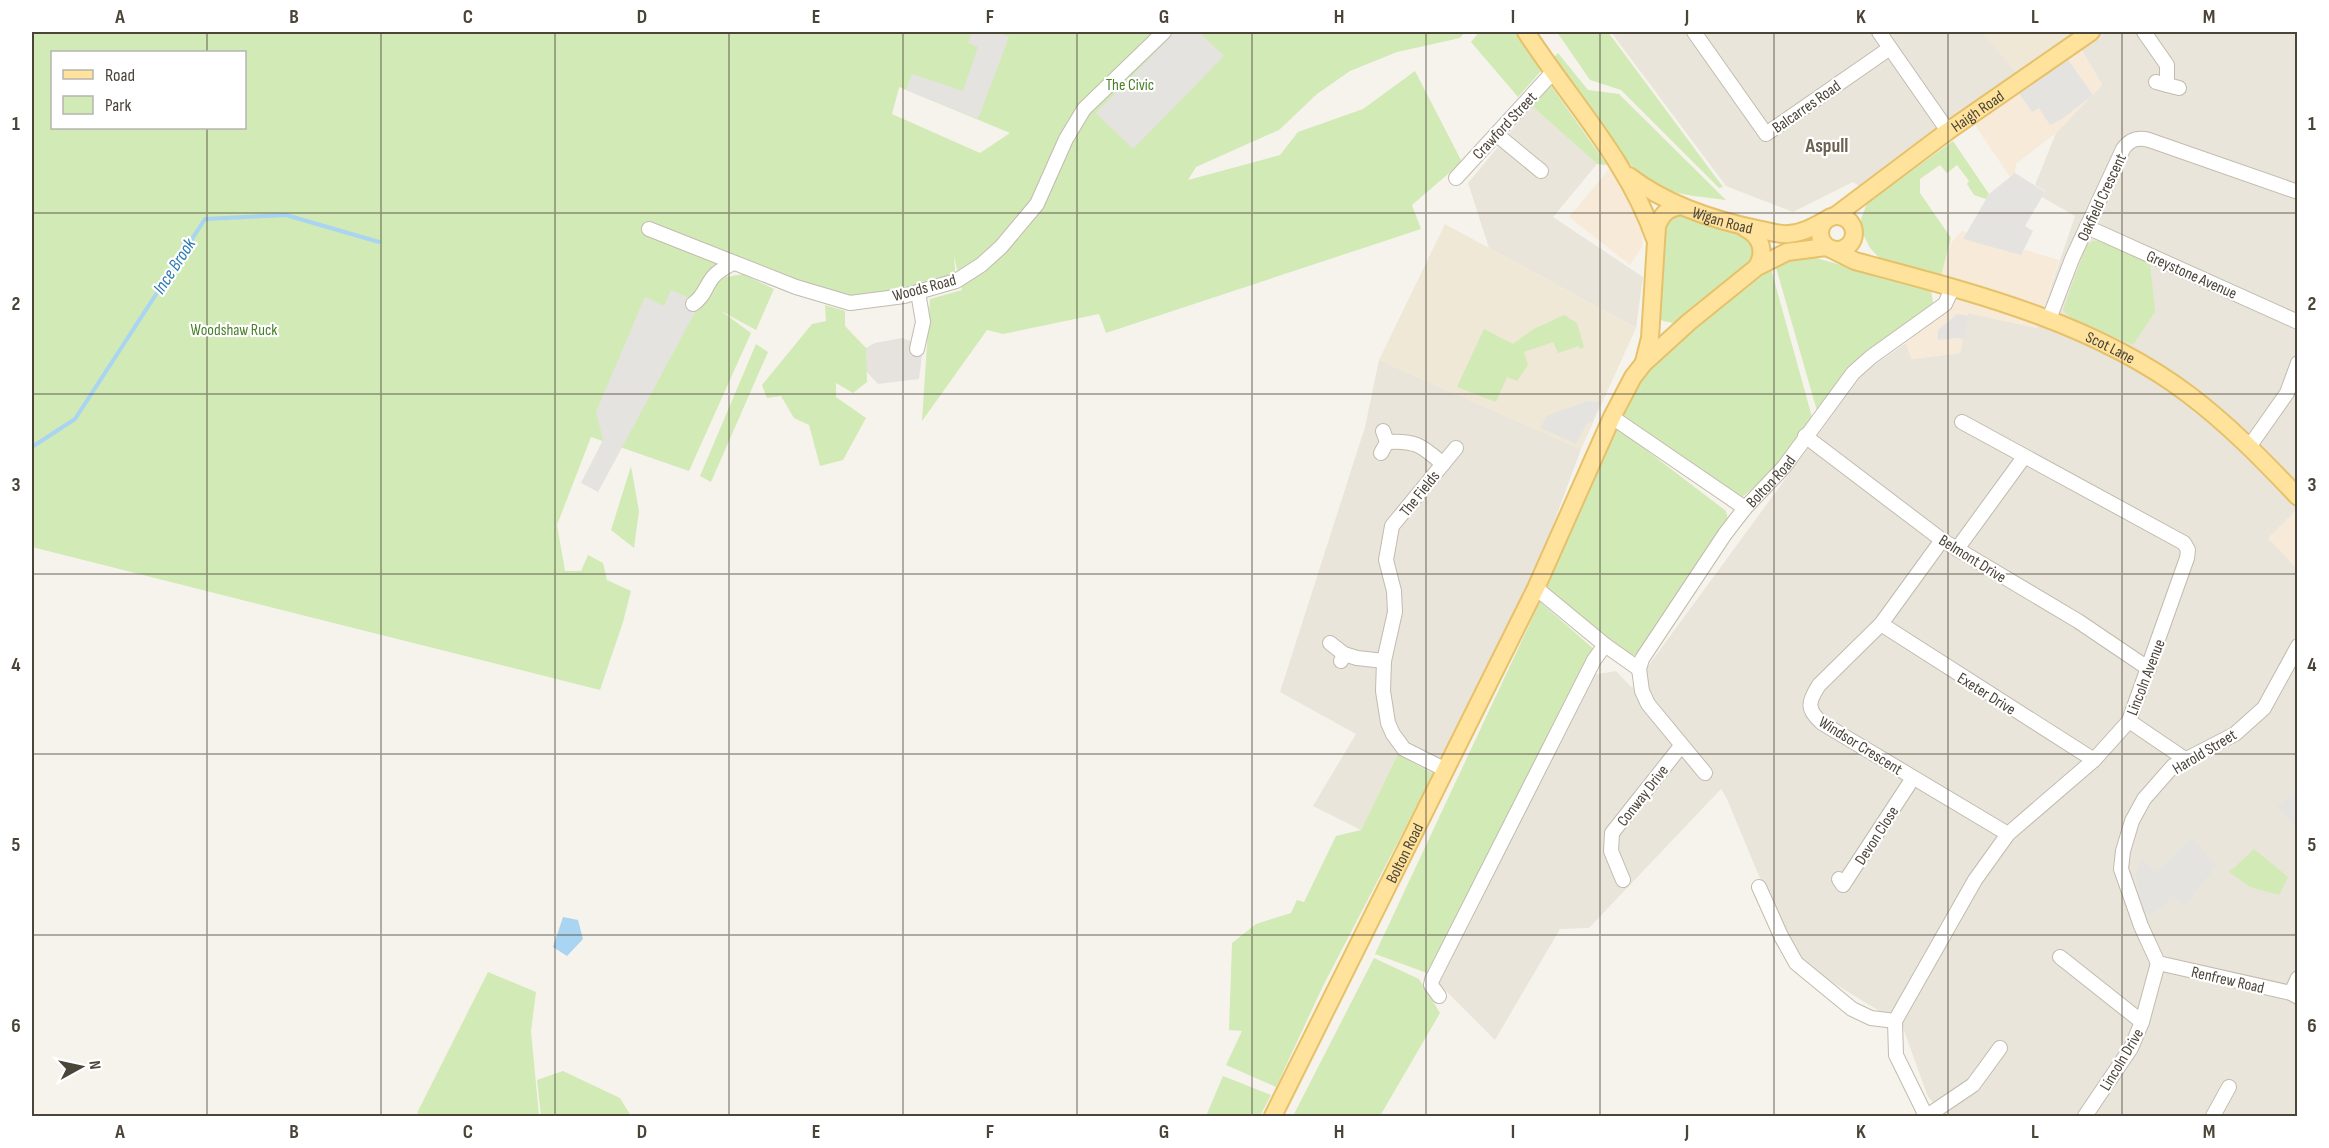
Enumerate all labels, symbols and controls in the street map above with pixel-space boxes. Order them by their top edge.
text: A [114,5,125,29]
text: B [289,5,299,29]
text: C [463,5,473,29]
text: D [637,5,647,29]
text: E [812,5,820,29]
text: F [986,5,994,29]
text: G [1159,5,1169,29]
text: H [1334,5,1344,29]
text: I [1511,5,1515,29]
text: J [1684,5,1689,29]
text: K [1856,5,1866,29]
text: L [2031,5,2039,29]
text: M [2203,5,2215,29]
legend [51,51,246,129]
text: Road [105,65,135,86]
park label: The Civic [1106,76,1154,95]
street label: Balcarres Road [1769,77,1845,138]
street label: Haigh Road [1948,87,2008,137]
street label: Crawford Street [1469,88,1541,164]
text: Park [105,95,131,116]
text: 1 [12,112,20,136]
text: 1 [2308,112,2316,136]
district label: Aspull [1805,134,1848,158]
street label: Oakfield Crescent [2074,151,2131,244]
street label: Wigan Road [1689,203,1754,239]
water label: Ince Brook [149,233,201,298]
street label: Greystone Avenue [2143,247,2240,304]
street label: Woods Road [891,271,958,306]
text: 2 [12,292,20,316]
text: 2 [2308,292,2316,316]
park label: Woodshaw Ruck [191,321,277,340]
street label: Scot Lane [2082,328,2138,369]
street label: Bolton Road [1743,452,1800,512]
street label: The Fields [1396,467,1444,521]
text: 3 [12,473,21,497]
text: 3 [2308,473,2317,497]
street label: Belmont Drive [1935,531,2009,587]
street label: Lincoln Avenue [2123,637,2170,718]
text: 4 [11,653,21,677]
text: 4 [2307,653,2317,677]
street label: Exeter Drive [1954,669,2019,720]
street label: Windsor Crescent [1815,713,1906,780]
street label: Harold Street [2169,726,2240,779]
street label: Conway Drive [1613,761,1673,830]
street label: Devon Close [1851,803,1903,869]
street label: Bolton Road [1383,821,1428,886]
text: 5 [12,833,21,857]
text: 5 [2308,833,2317,857]
street label: Renfrew Road [2189,963,2266,998]
text: 6 [11,1014,21,1038]
text: 6 [2307,1014,2317,1038]
street label: Lincoln Drive [2096,1025,2148,1094]
north arrow [51,1037,111,1097]
text: N [84,1060,104,1071]
text: A [114,1120,125,1144]
text: B [289,1120,299,1144]
text: C [463,1120,473,1144]
text: D [637,1120,647,1144]
text: E [812,1120,820,1144]
text: F [986,1120,994,1144]
text: G [1159,1120,1169,1144]
text: H [1334,1120,1344,1144]
text: I [1511,1120,1515,1144]
text: J [1684,1120,1689,1144]
text: K [1856,1120,1866,1144]
text: L [2031,1120,2039,1144]
text: M [2203,1120,2215,1144]

